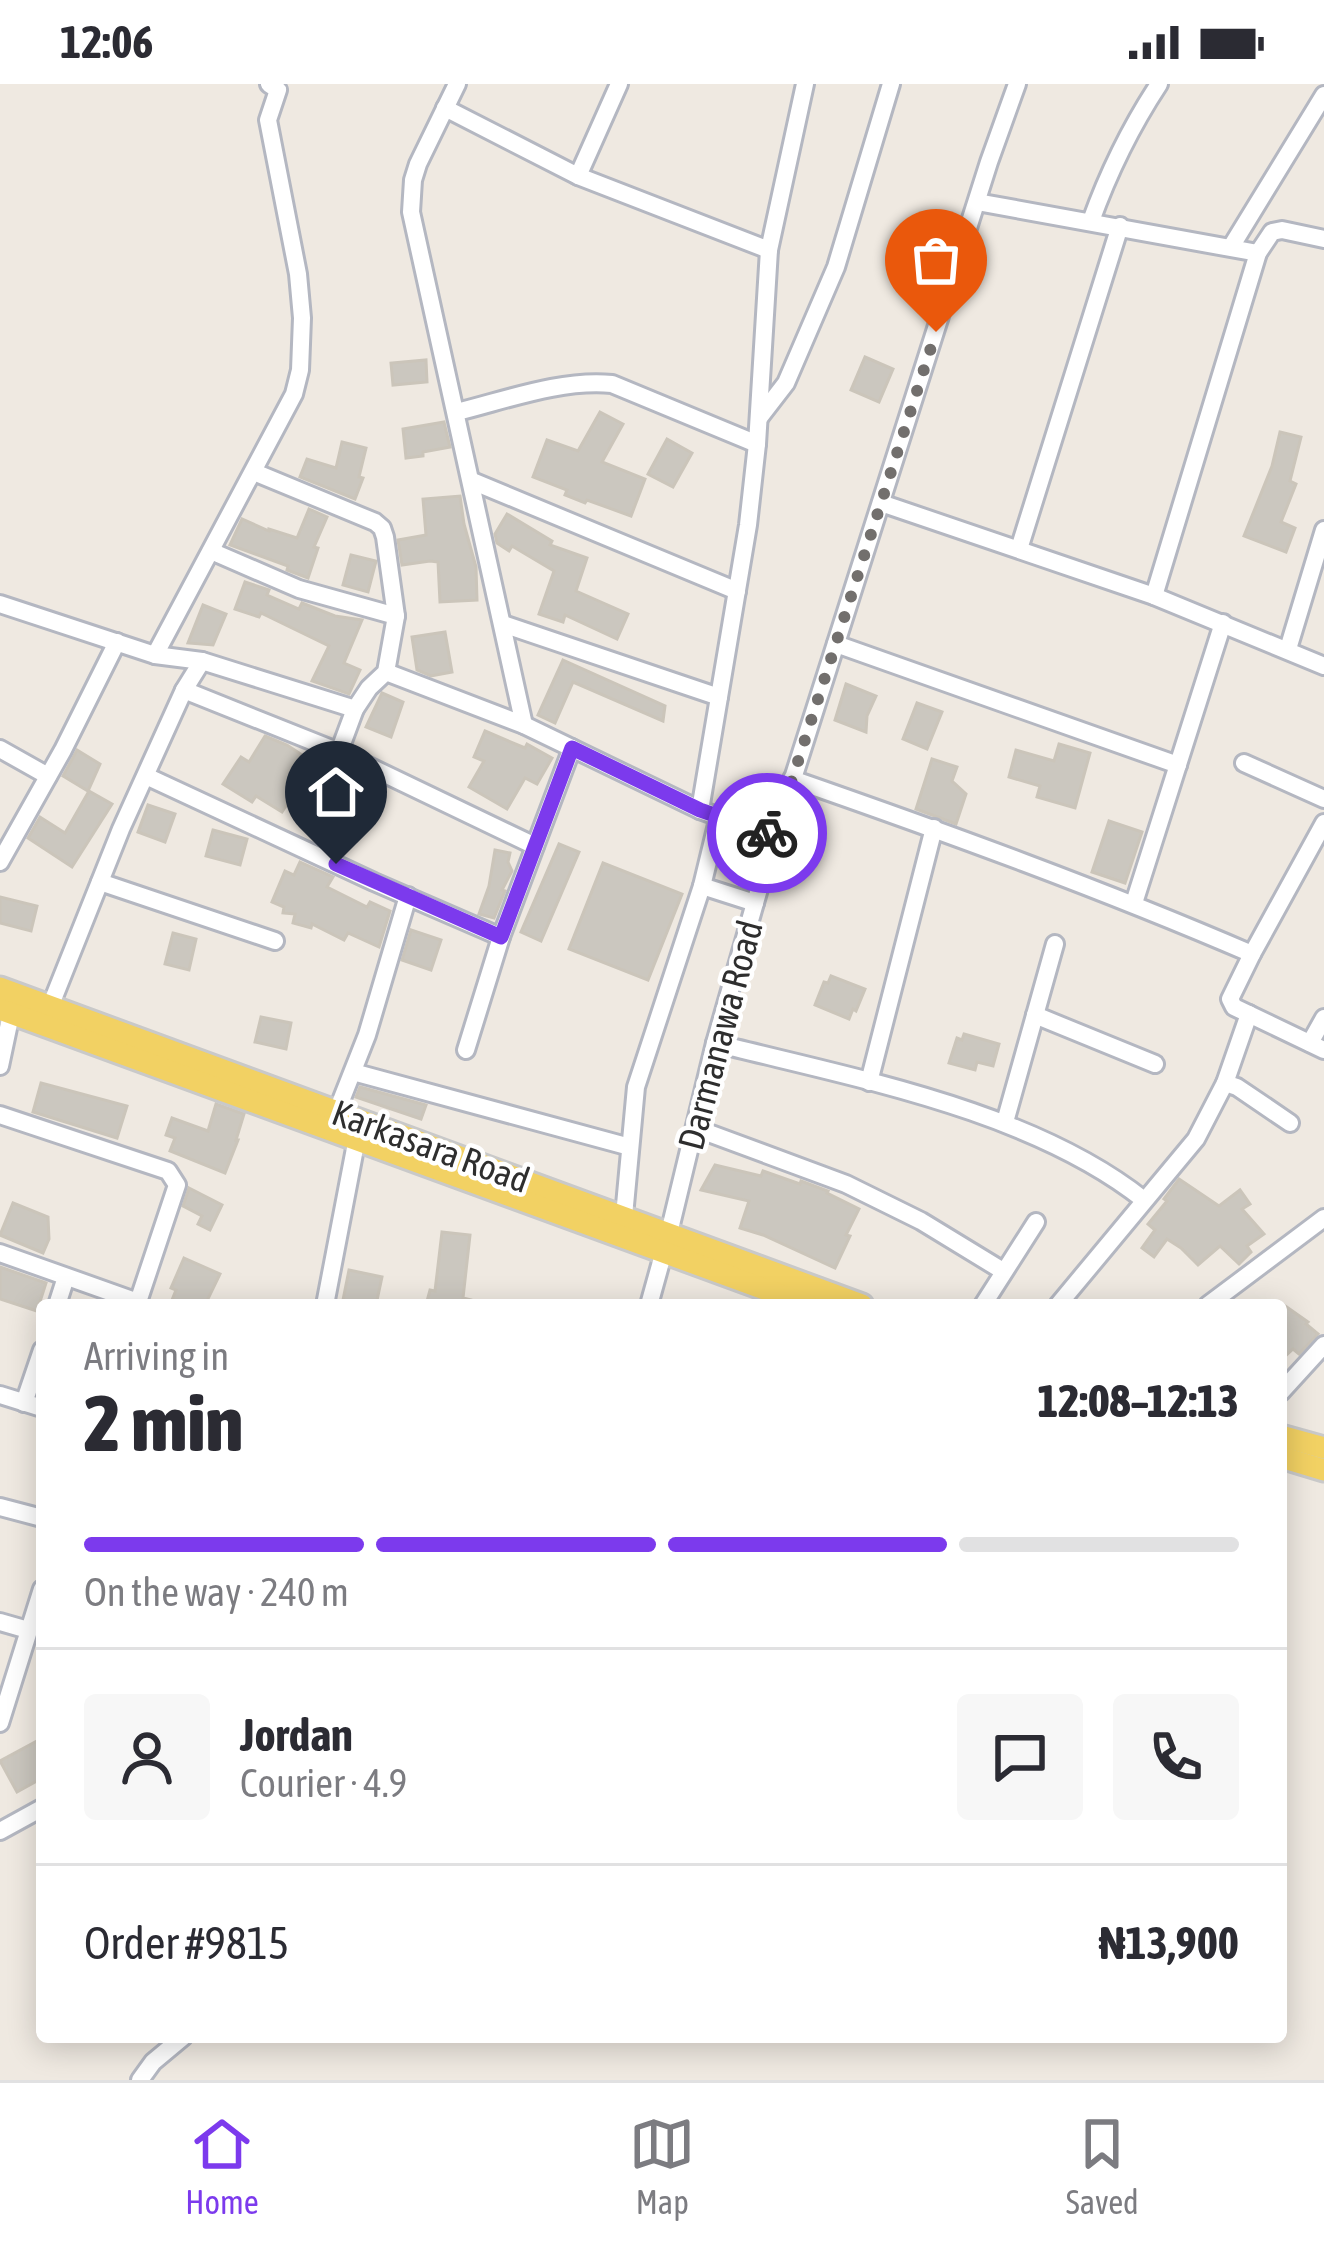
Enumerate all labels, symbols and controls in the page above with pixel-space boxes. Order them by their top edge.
text: 12:06 [60,16,154,68]
pin [885,209,987,332]
icon: bag [903,227,969,293]
pin [285,741,387,864]
icon: home [303,759,369,825]
courier [707,773,827,893]
icon: bike [734,800,800,866]
street label: Darmanawa Road [669,916,771,1154]
street label: Karkasara Road [327,1091,535,1201]
text: Arriving in [84,1334,229,1378]
text: 12:08–12:13 [1037,1375,1239,1427]
text: 2 min [84,1378,243,1468]
text: On the way · 240 m [84,1570,349,1614]
button: person [84,1694,210,1820]
button: chat [957,1694,1083,1820]
button: phone [1113,1694,1239,1820]
text: Jordan [240,1709,353,1761]
text: Courier · 4.9 [240,1761,407,1805]
text: Order #9815 [84,1917,289,1969]
text: ₦13,900 [1099,1917,1239,1969]
tab: Home [185,2111,259,2221]
tab: Map [629,2111,695,2221]
tab: Saved [1066,2111,1139,2221]

